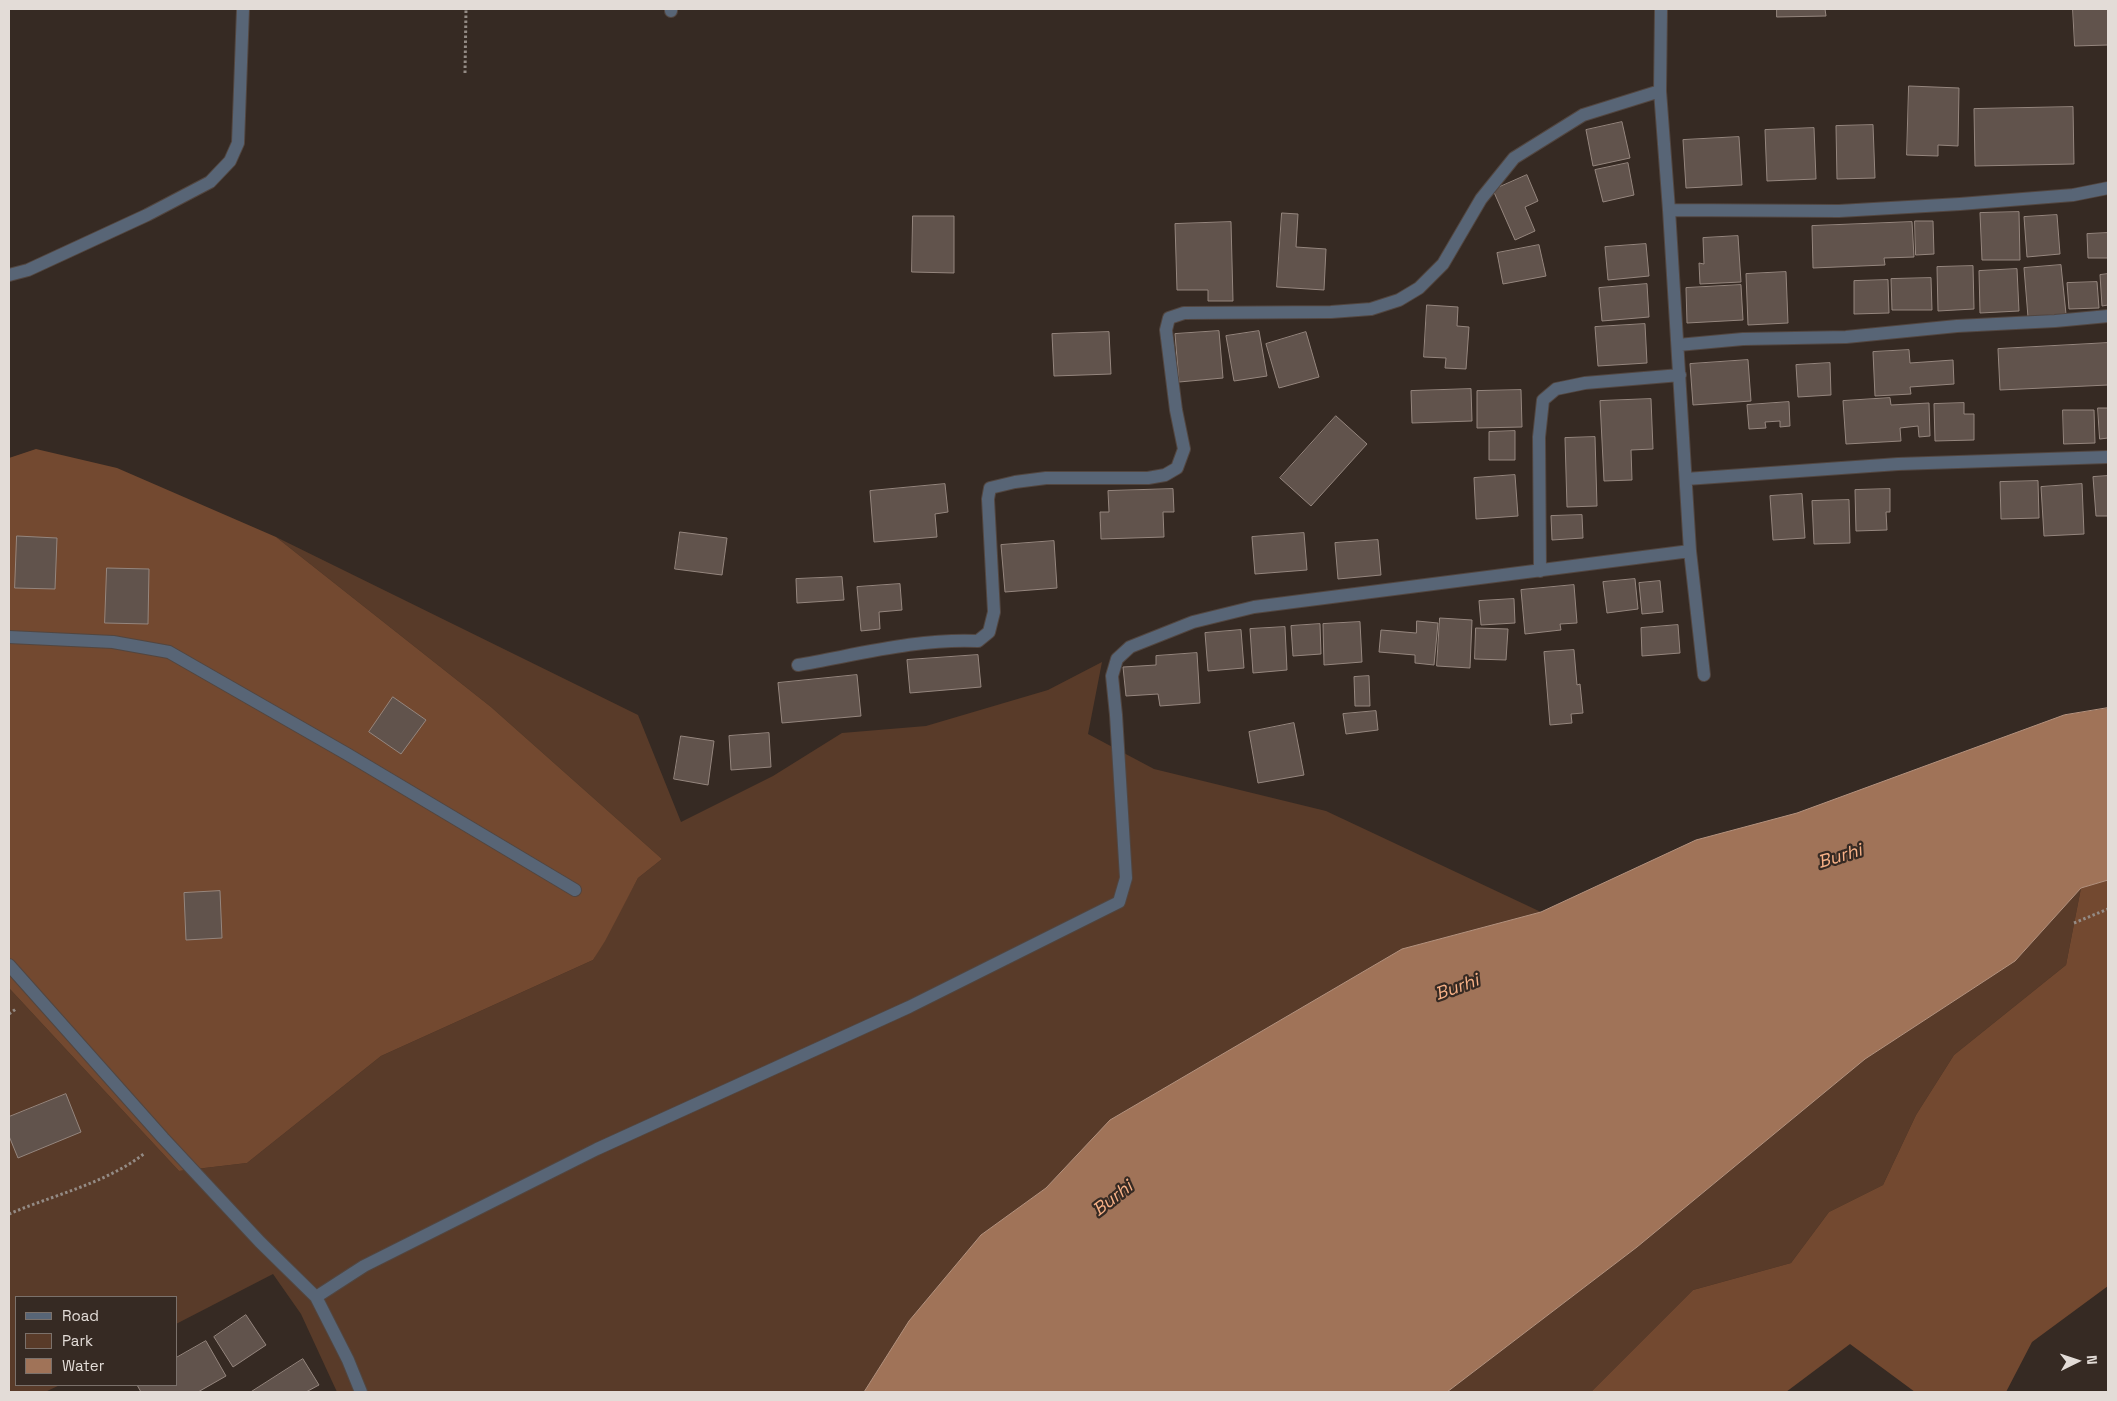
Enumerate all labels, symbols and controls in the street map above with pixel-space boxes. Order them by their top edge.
water label: Burhi [1815,840,1865,874]
water label: Burhi [1432,970,1482,1006]
water label: Burhi [1089,1177,1137,1221]
legend [15,1296,178,1386]
text: Road [62,1306,99,1325]
text: Park [62,1331,93,1350]
north arrow [2052,1336,2102,1386]
text: N [2083,1355,2101,1365]
text: Water [62,1356,104,1375]

